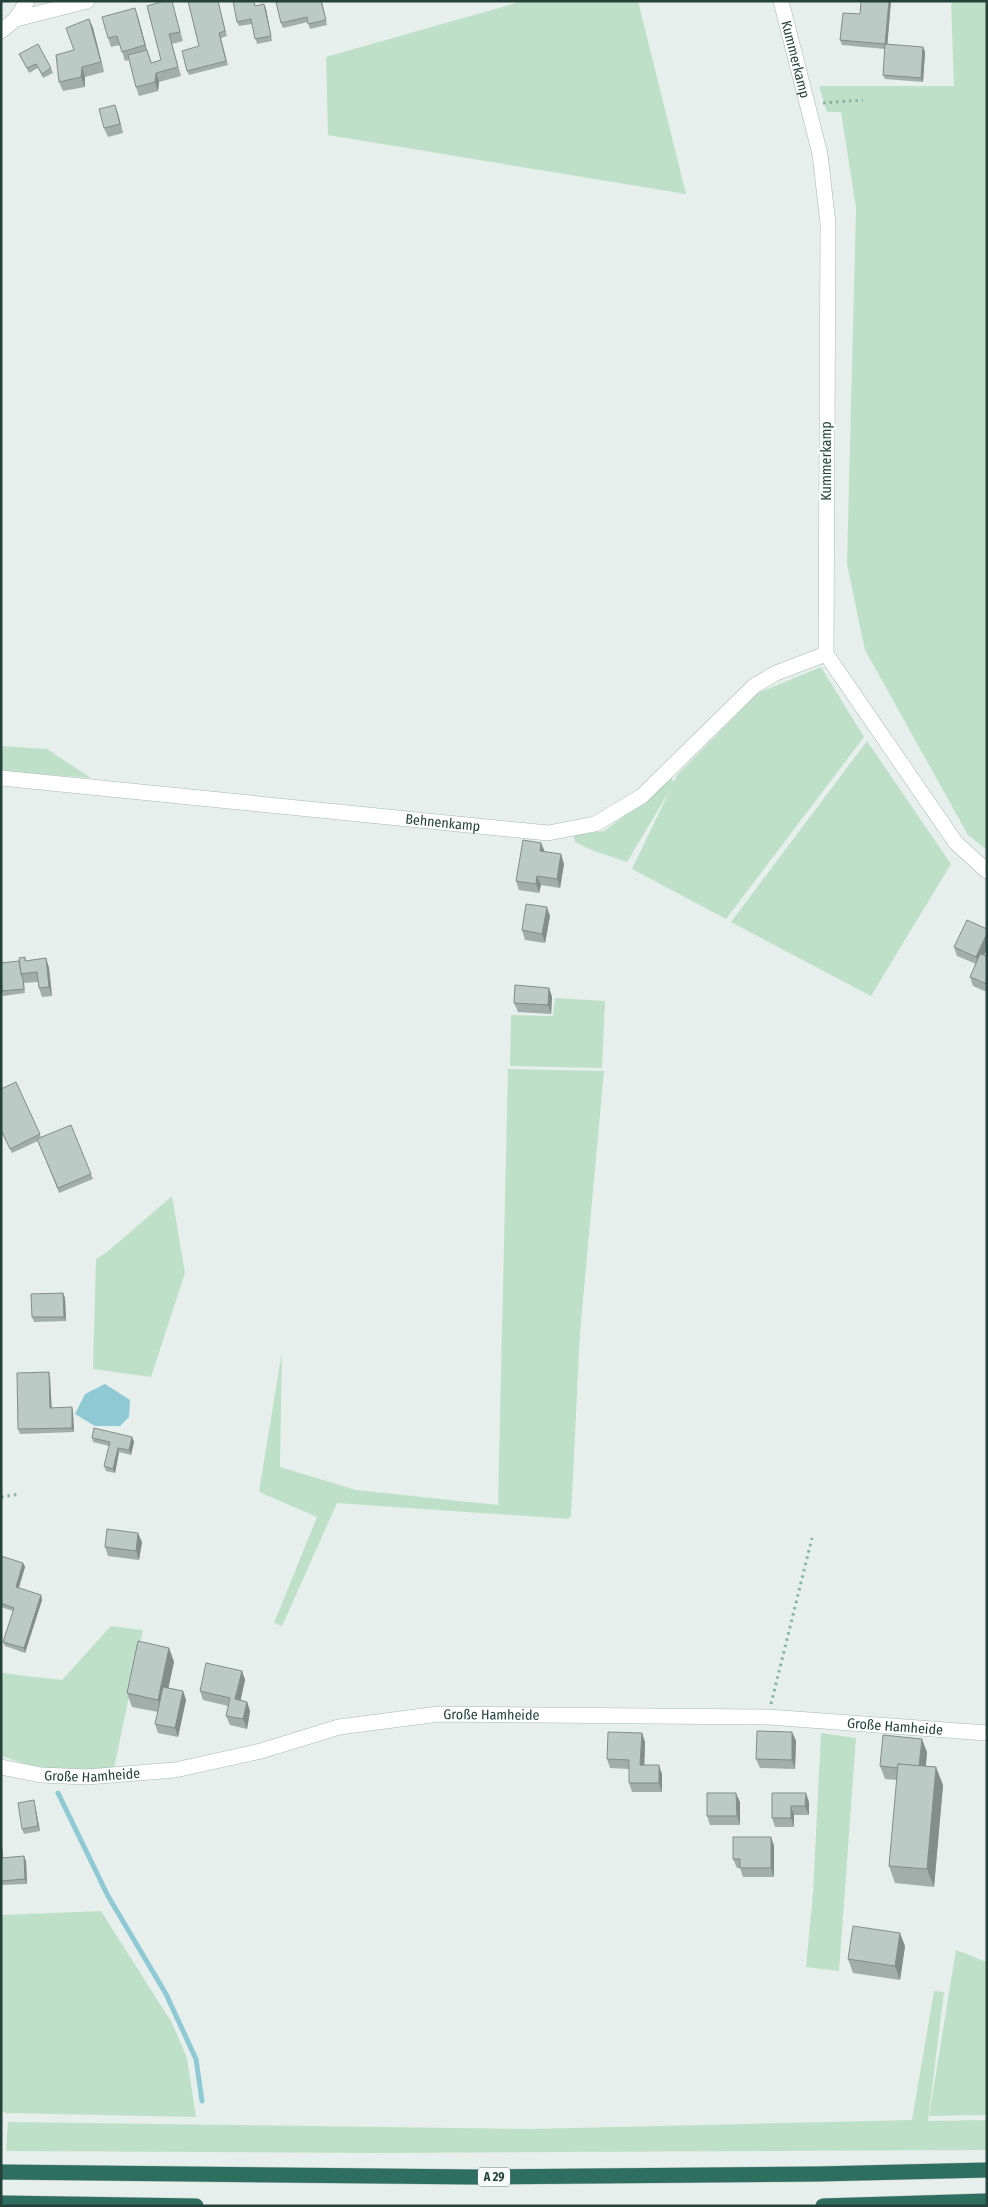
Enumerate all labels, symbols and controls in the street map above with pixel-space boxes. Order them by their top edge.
street label: Kummerkamp [777,19,813,100]
street label: Kummerkamp [818,421,835,501]
street label: Behnenkamp [404,811,481,835]
street label: Große Hamheide [443,1706,540,1724]
street label: Große Hamheide [846,1715,944,1739]
street label: Große Hamheide [44,1765,141,1786]
road number: A 29 [478,2168,510,2186]

